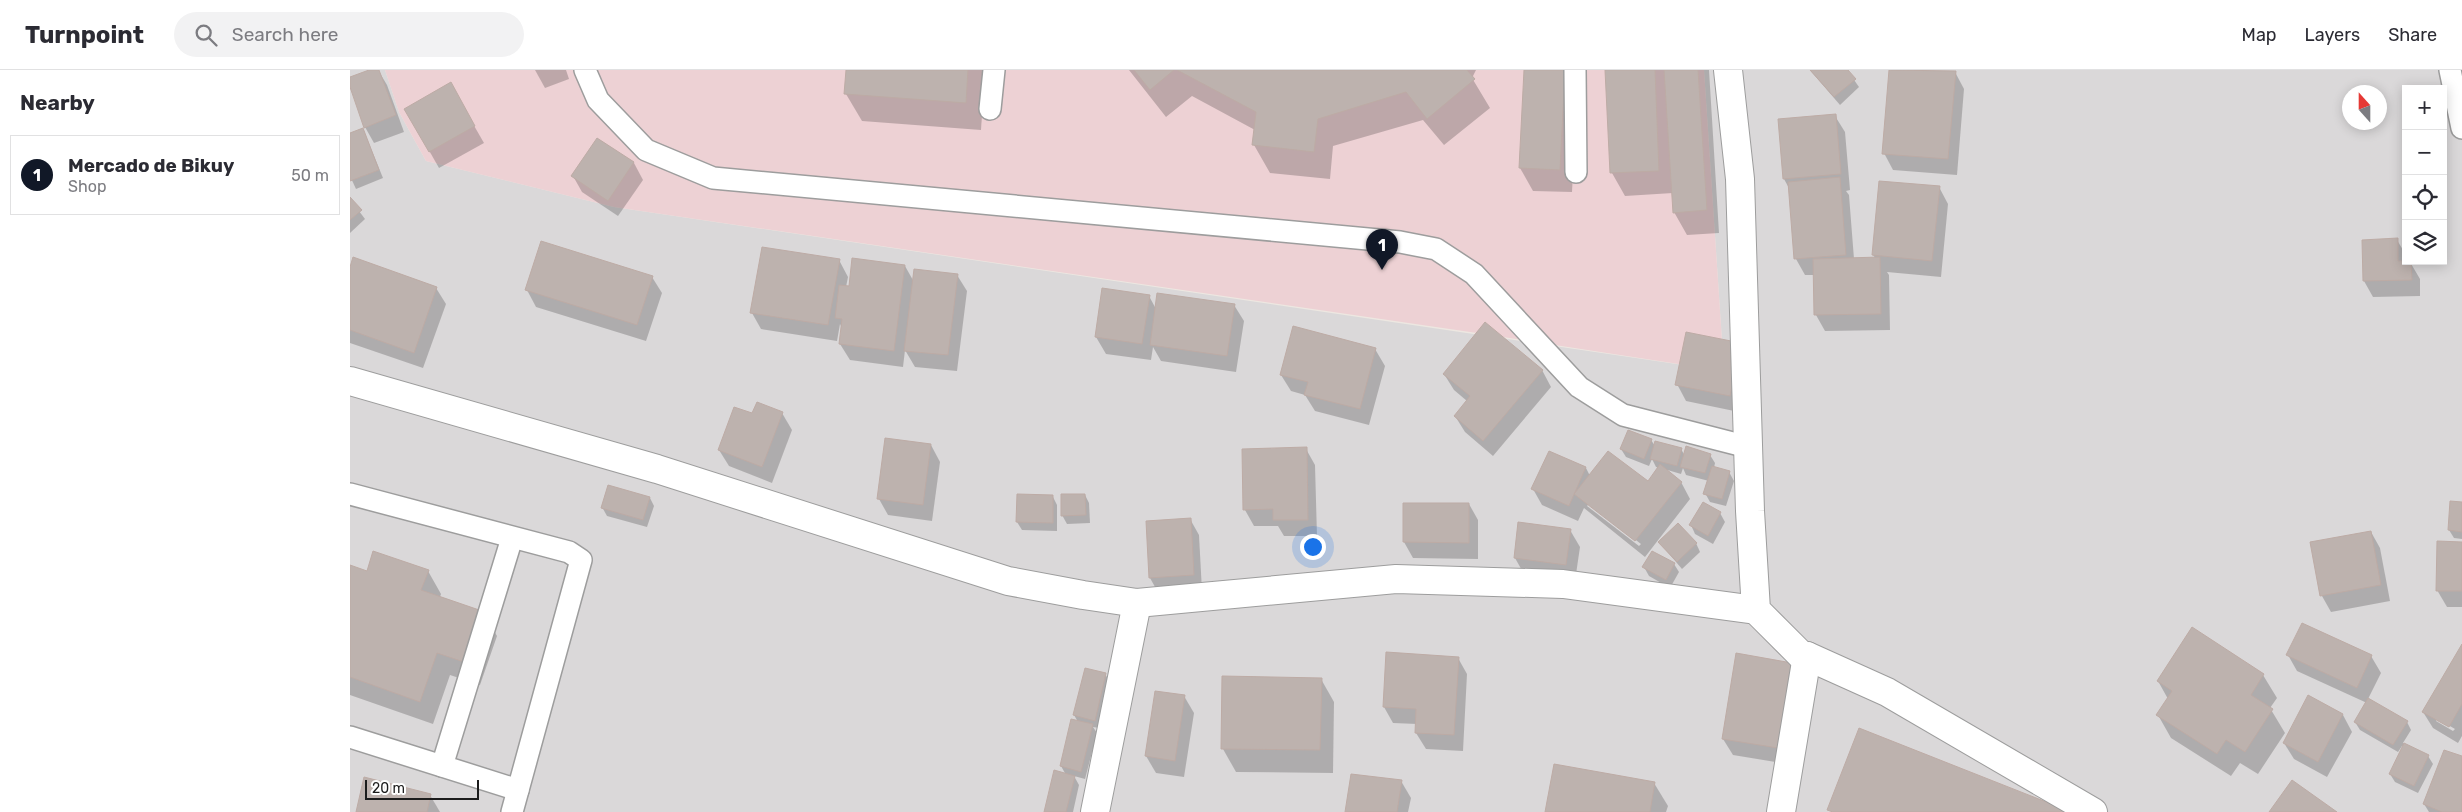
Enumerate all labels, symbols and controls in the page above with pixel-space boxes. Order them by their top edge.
search box [174,12,524,57]
text: Turnpoint [25,21,144,49]
icon: search [192,21,220,49]
text: Search here [232,23,338,46]
text: Map [2242,24,2277,46]
text: Layers [2305,24,2360,46]
text: Share [2388,24,2437,46]
north arrow [2342,85,2387,130]
map controls [2402,85,2447,265]
button: + [2402,85,2447,130]
text: Nearby [20,90,95,115]
button: − [2402,130,2447,175]
text: Mercado de Bikuy [68,154,234,177]
text: 1 [33,166,41,185]
text: 50 m [291,166,329,185]
button: locate [2402,175,2447,220]
text: Shop [68,177,106,196]
button: layers [2402,220,2447,265]
pin: 1 [1366,229,1398,270]
your location [1300,534,1326,560]
scale bar [365,777,479,800]
text: 20 m [372,780,405,797]

